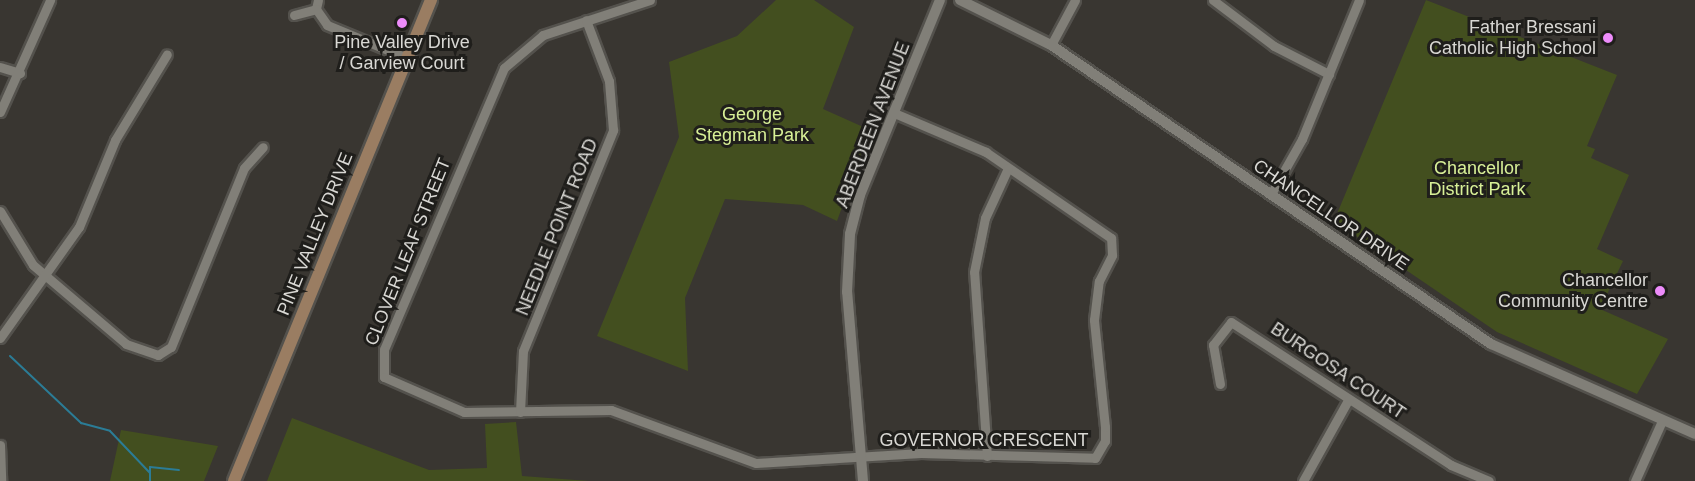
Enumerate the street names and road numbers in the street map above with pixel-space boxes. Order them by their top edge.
street label: ABERDEEN AVENUE [831,39,915,211]
street label: NEEDLE POINT ROAD [512,135,602,319]
street label: PINE VALLEY DRIVE [272,149,358,319]
street label: CLOVER LEAF STREET [361,155,455,349]
street label: CHANCELLOR DRIVE [1249,155,1413,275]
street label: BURGOSA COURT [1266,318,1410,424]
street label: GOVERNOR CRESCENT [879,429,1089,451]

